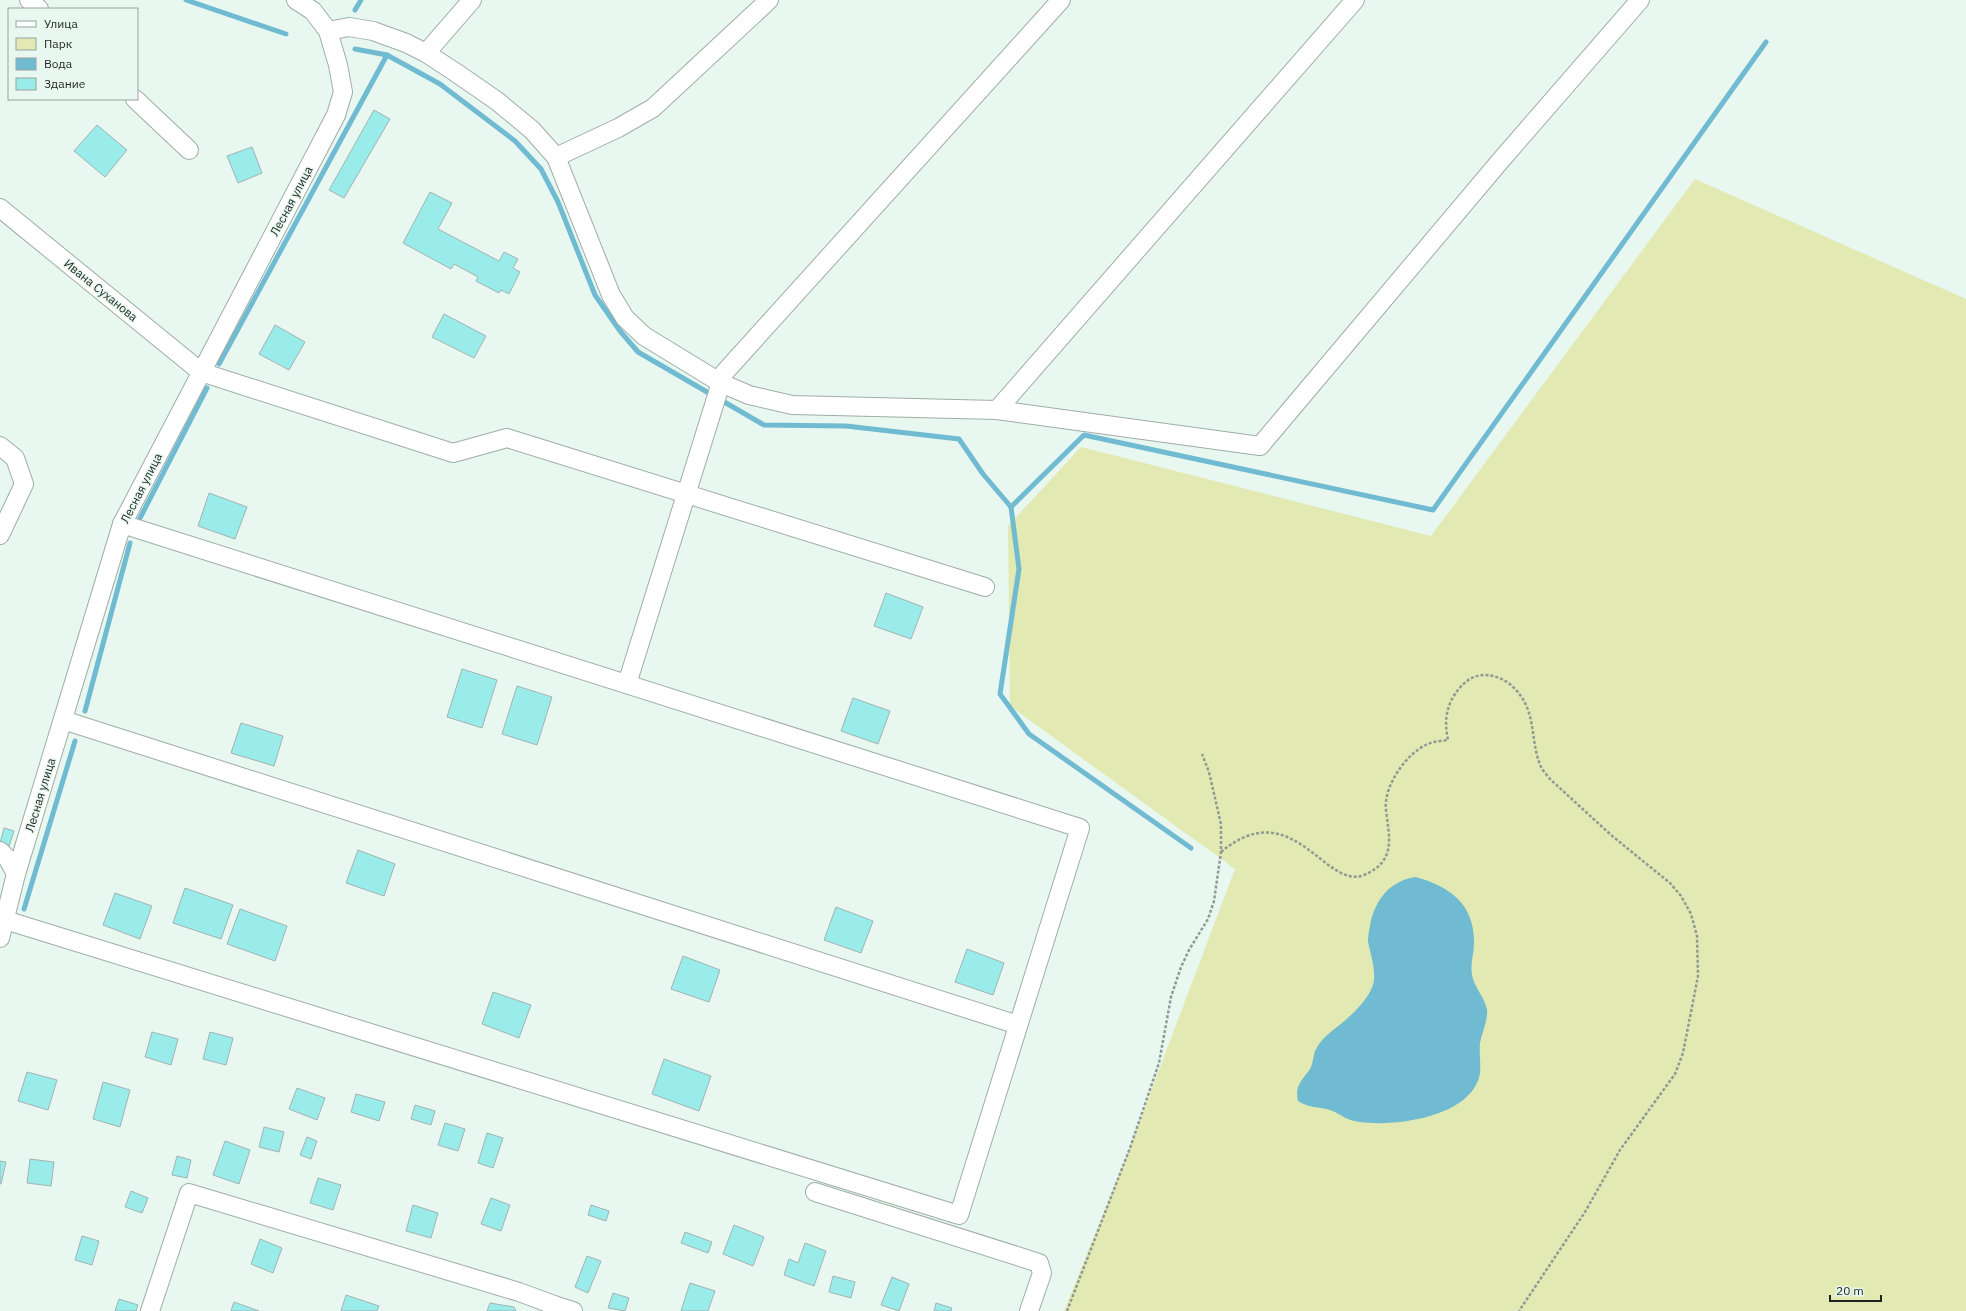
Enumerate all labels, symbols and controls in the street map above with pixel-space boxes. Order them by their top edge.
legend [8,8,138,100]
text: Улица [44,16,78,31]
text: Парк [44,36,73,51]
text: Вода [44,56,73,71]
text: Здание [44,76,86,91]
street label: Лесная улица [266,163,316,238]
street label: Ивана Суханова [61,256,141,325]
street label: Лесная улица [117,450,165,526]
street label: Лесная улица [22,756,59,834]
scale bar [1830,1277,1881,1303]
text: 20 m [1836,1283,1864,1298]

